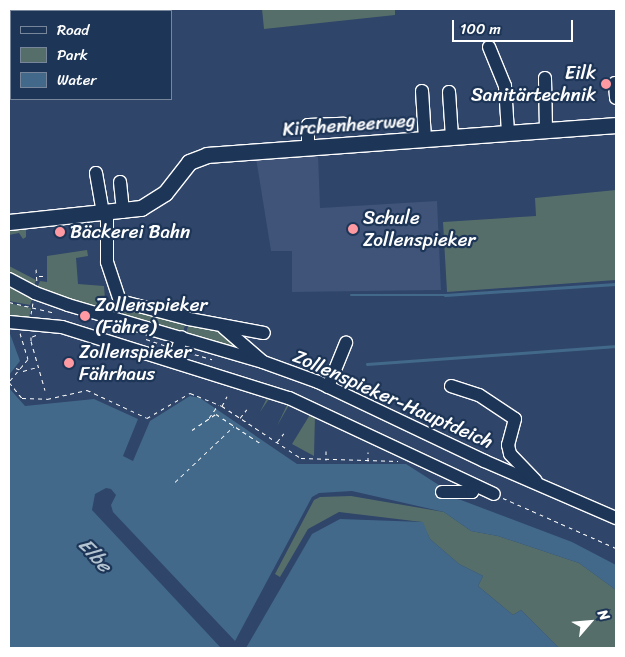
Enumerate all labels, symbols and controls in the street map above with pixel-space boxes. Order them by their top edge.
legend [10,10,172,100]
scale bar [455,10,576,42]
text: 100 m [460,16,501,42]
text: Road [57,17,89,43]
text: Park [57,42,88,68]
place label: Eilk Sanitärtechnik [471,62,596,106]
text: Water [57,67,97,93]
marker: Eilk Sanitärtechnik [600,78,612,90]
street label: Kirchenheerweg [282,109,416,141]
place label: Schule Zollenspieker [363,207,475,251]
place label: Bäckerei Bahn [70,221,190,243]
marker: Schule Zollenspieker [347,223,359,235]
marker: Bäckerei Bahn [54,226,66,238]
place label: Zollenspieker (Fähre) [95,294,207,338]
marker: Zollenspieker (Fähre) [79,310,91,322]
place label: Zollenspieker Fährhaus [79,341,191,385]
street label: Zollenspieker-Hauptdeich [289,345,497,453]
marker: Zollenspieker Fährhaus [63,357,75,369]
water label: Elbe [73,533,117,577]
north arrow [565,597,615,647]
text: N [590,605,617,625]

